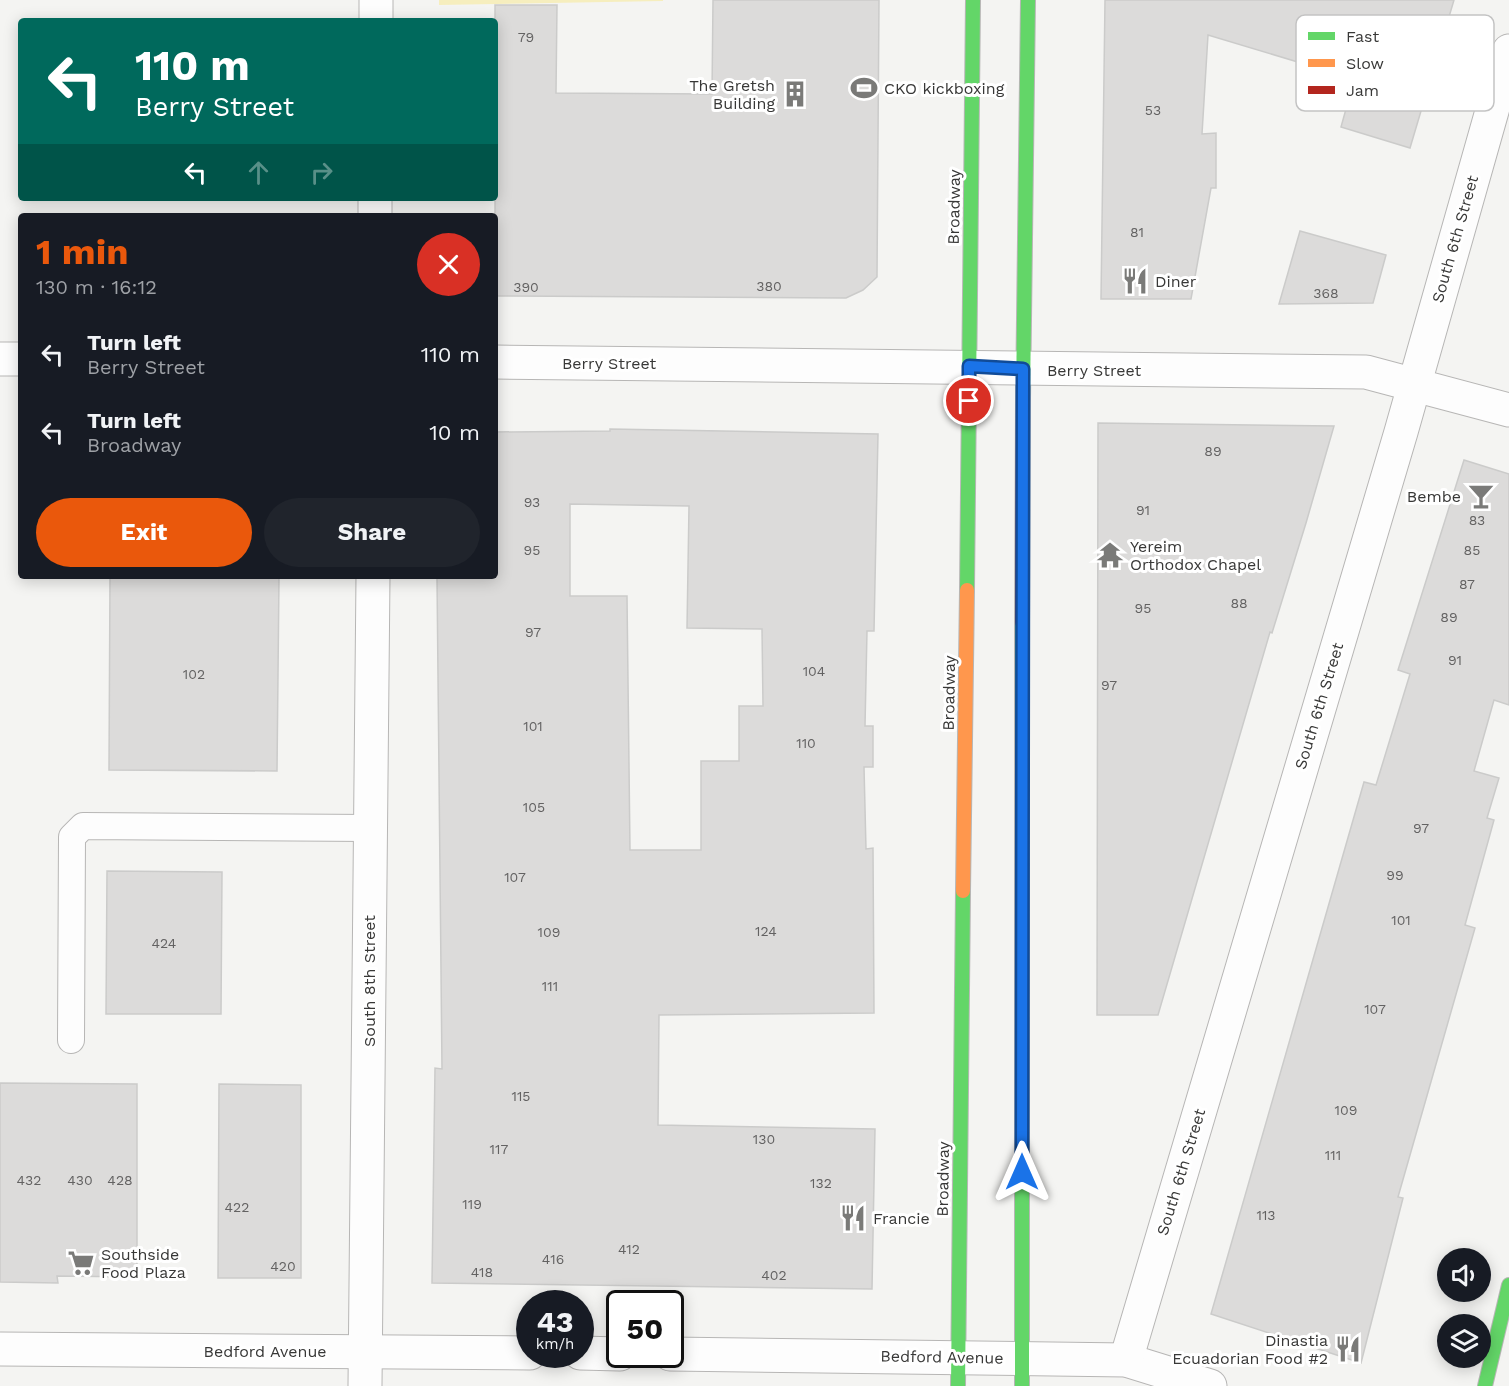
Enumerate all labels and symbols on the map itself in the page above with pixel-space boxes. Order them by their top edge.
legend [1296,15,1494,111]
text: Fast [1346,27,1379,46]
house number: 79 [518,29,534,45]
text: Slow [1346,54,1384,73]
sports icon: CKO kickboxing [849,73,879,103]
place label: The Gretsh Building [689,76,775,113]
building icon: The Gretsh Building [780,79,810,109]
place label: CKO kickboxing [884,79,1005,98]
text: Jam [1346,81,1379,100]
house number: 53 [1145,102,1161,118]
street label: Broadway [944,168,964,245]
street label: South 6th Street [1428,173,1482,305]
house number: 81 [1130,224,1144,240]
restaurant icon: Diner [1120,266,1150,296]
place label: Diner [1155,272,1197,291]
house number: 380 [756,278,782,294]
house number: 390 [513,279,539,295]
house number: 368 [1313,285,1339,301]
street label: Berry Street [562,354,656,373]
street label: Berry Street [1047,361,1141,380]
pin [943,375,994,426]
house number: 89 [1204,443,1222,459]
bar icon: Bembe [1466,481,1496,511]
place label: Bembe [1407,487,1461,506]
house number: 93 [524,494,540,510]
house number: 91 [1136,502,1150,518]
house number: 83 [1469,512,1485,528]
place label: Yereim Orthodox Chapel [1130,537,1261,574]
temple icon: Yereim Orthodox Chapel [1095,540,1125,570]
house number: 95 [524,542,540,558]
house number: 85 [1464,542,1480,558]
house number: 87 [1459,576,1475,592]
house number: 88 [1230,595,1248,611]
house number: 95 [1135,600,1151,616]
house number: 89 [1440,609,1458,625]
house number: 97 [525,624,541,640]
street label: South 6th Street [1291,640,1347,772]
house number: 91 [1448,652,1462,668]
street label: Broadway [939,654,959,731]
house number: 104 [803,663,825,679]
house number: 102 [183,666,205,682]
house number: 97 [1101,677,1117,693]
house number: 101 [523,718,543,734]
house number: 110 [796,735,816,751]
house number: 105 [523,799,545,815]
house number: 97 [1413,820,1429,836]
house number: 99 [1386,867,1404,883]
house number: 107 [504,869,526,885]
house number: 101 [1391,912,1411,928]
street label: South 8th Street [360,915,379,1047]
house number: 124 [755,923,777,939]
house number: 109 [538,924,560,940]
house number: 424 [152,935,176,951]
house number: 111 [542,978,558,994]
house number: 107 [1364,1001,1386,1017]
house number: 115 [511,1088,531,1104]
house number: 109 [1335,1102,1357,1118]
street label: South 6th Street [1153,1106,1209,1238]
house number: 130 [753,1131,775,1147]
street label: Broadway [933,1140,953,1217]
position arrow [990,1140,1054,1204]
house number: 117 [490,1141,509,1157]
house number: 111 [1325,1147,1341,1163]
house number: 432 [17,1172,41,1188]
house number: 430 [67,1172,93,1188]
house number: 428 [107,1172,133,1188]
house number: 132 [810,1175,832,1191]
house number: 119 [462,1196,482,1212]
house number: 422 [225,1199,249,1215]
restaurant icon: Francie [838,1203,868,1233]
house number: 113 [1256,1207,1276,1223]
place label: Francie [873,1209,930,1228]
house number: 412 [618,1241,640,1257]
place label: Southside Food Plaza [101,1245,186,1282]
supermarket icon: Southside Food Plaza [66,1248,96,1278]
house number: 416 [542,1251,564,1267]
house number: 420 [270,1258,296,1274]
house number: 418 [471,1264,493,1280]
house number: 402 [761,1267,787,1283]
speed limit sign: 50 [606,1290,684,1368]
place label: Dinastia Ecuadorian Food #2 [1172,1331,1328,1368]
restaurant icon: Dinastia Ecuadorian Food #2 [1333,1334,1363,1364]
street label: Bedford Avenue [203,1342,327,1361]
street label: Bedford Avenue [880,1346,1004,1368]

